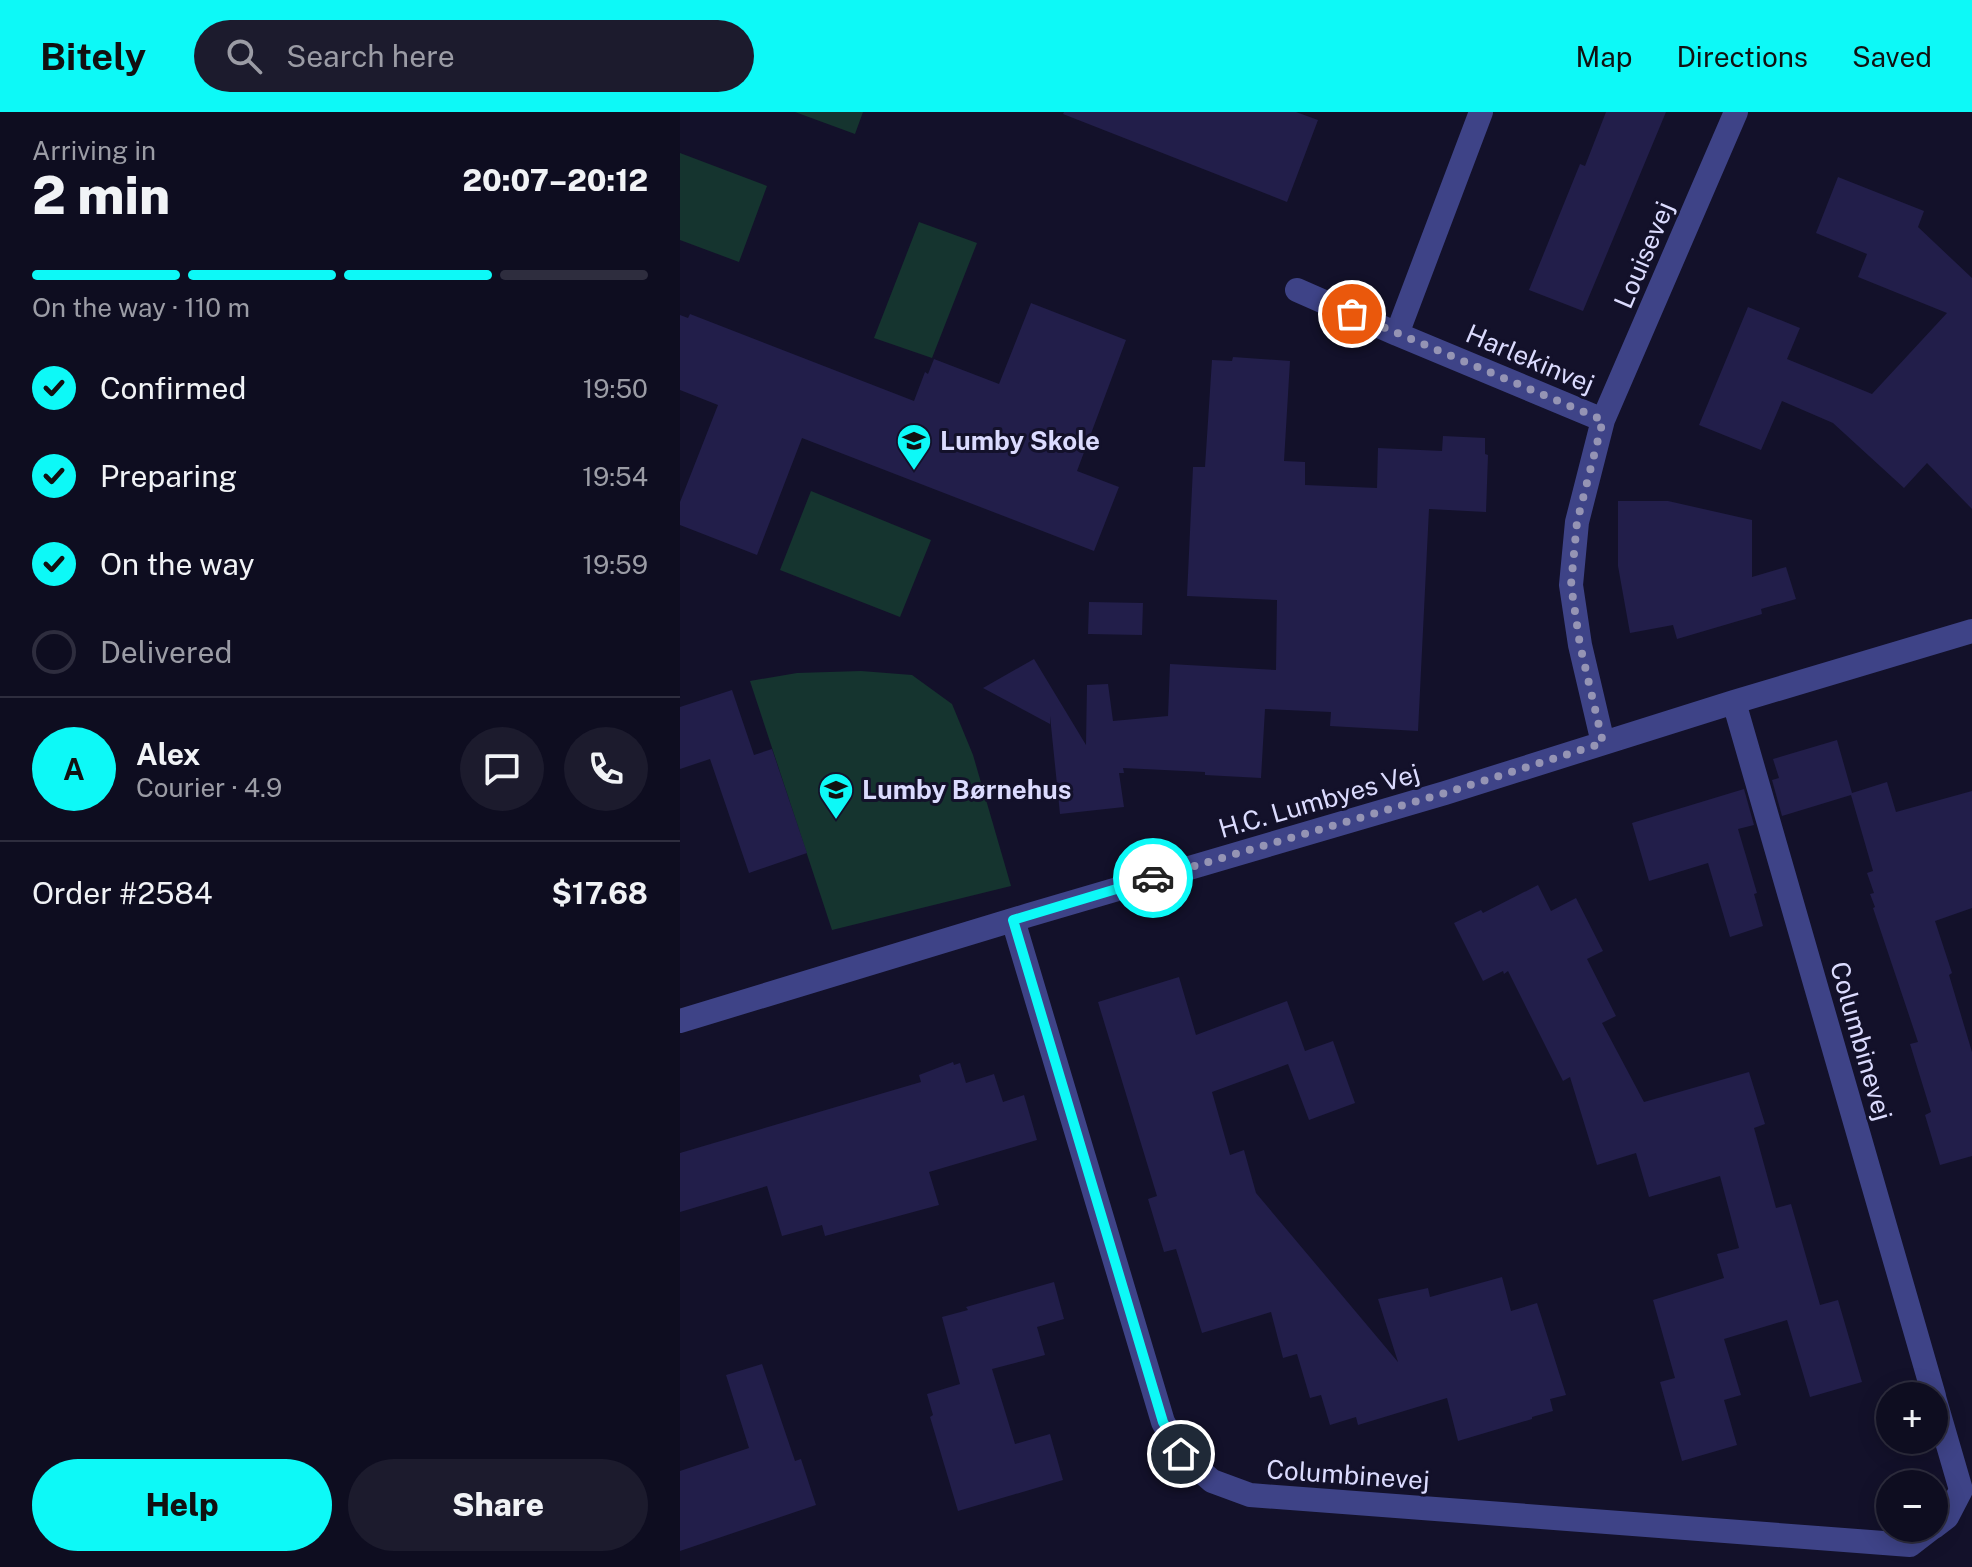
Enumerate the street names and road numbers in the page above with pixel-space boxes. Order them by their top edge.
street label: Louisevej [1607,197,1680,313]
street label: Harlekinvej [1461,318,1599,399]
street label: H.C. Lumbyes Vej [1215,757,1423,844]
street label: Columbinevej [1824,958,1899,1124]
street label: Columbinevej [1265,1453,1431,1496]

